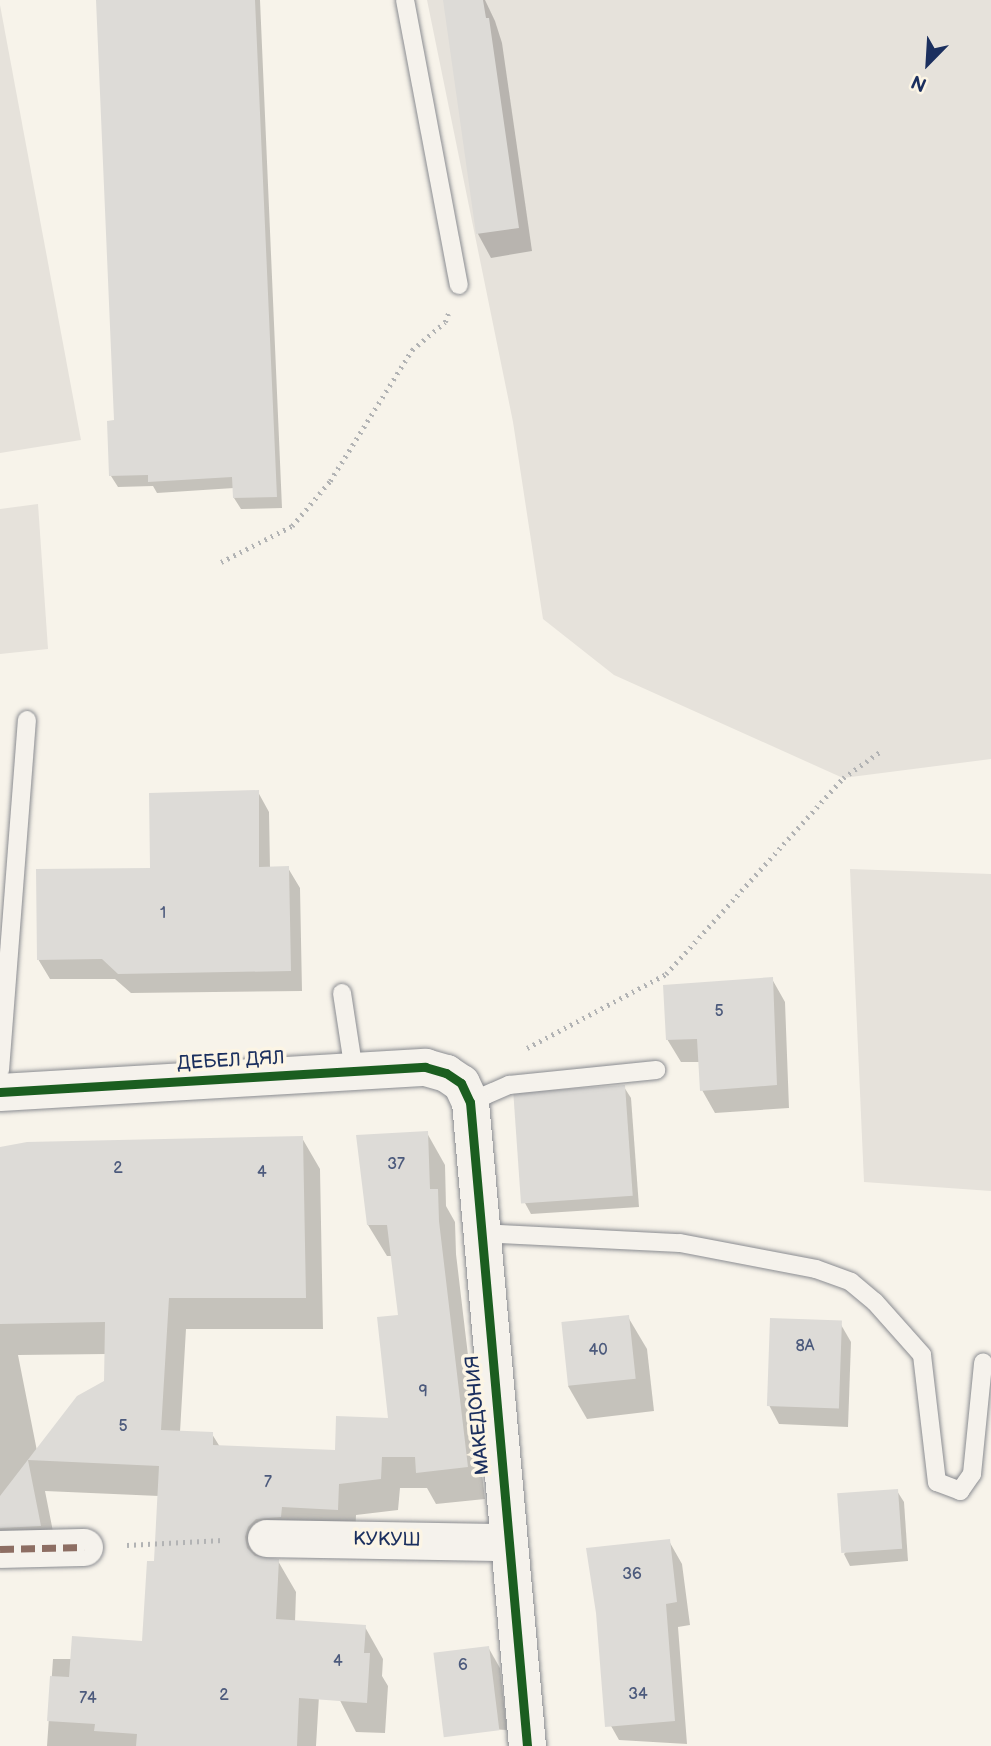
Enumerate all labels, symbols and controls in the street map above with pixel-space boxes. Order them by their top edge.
north arrow [893,28,963,98]
text: N [908,69,930,96]
house number: 1 [160,904,166,924]
house number: 5 [714,1002,724,1022]
street label: ДЕБЕЛ ДЯЛ [177,1047,285,1075]
house number: 37 [387,1155,405,1175]
house number: 2 [113,1159,123,1179]
house number: 4 [257,1163,267,1183]
house number: 8А [795,1337,815,1357]
house number: 40 [588,1341,608,1361]
street label: МАКЕДОНИЯ [461,1354,495,1476]
house number: 9 [418,1382,428,1402]
house number: 5 [118,1417,128,1437]
house number: 7 [264,1473,272,1493]
street label: КУКУШ [353,1528,421,1552]
house number: 36 [622,1565,642,1585]
house number: 4 [333,1652,343,1672]
house number: 6 [458,1656,468,1676]
house number: 34 [628,1685,648,1705]
house number: 2 [219,1686,229,1706]
house number: 74 [79,1689,97,1709]

